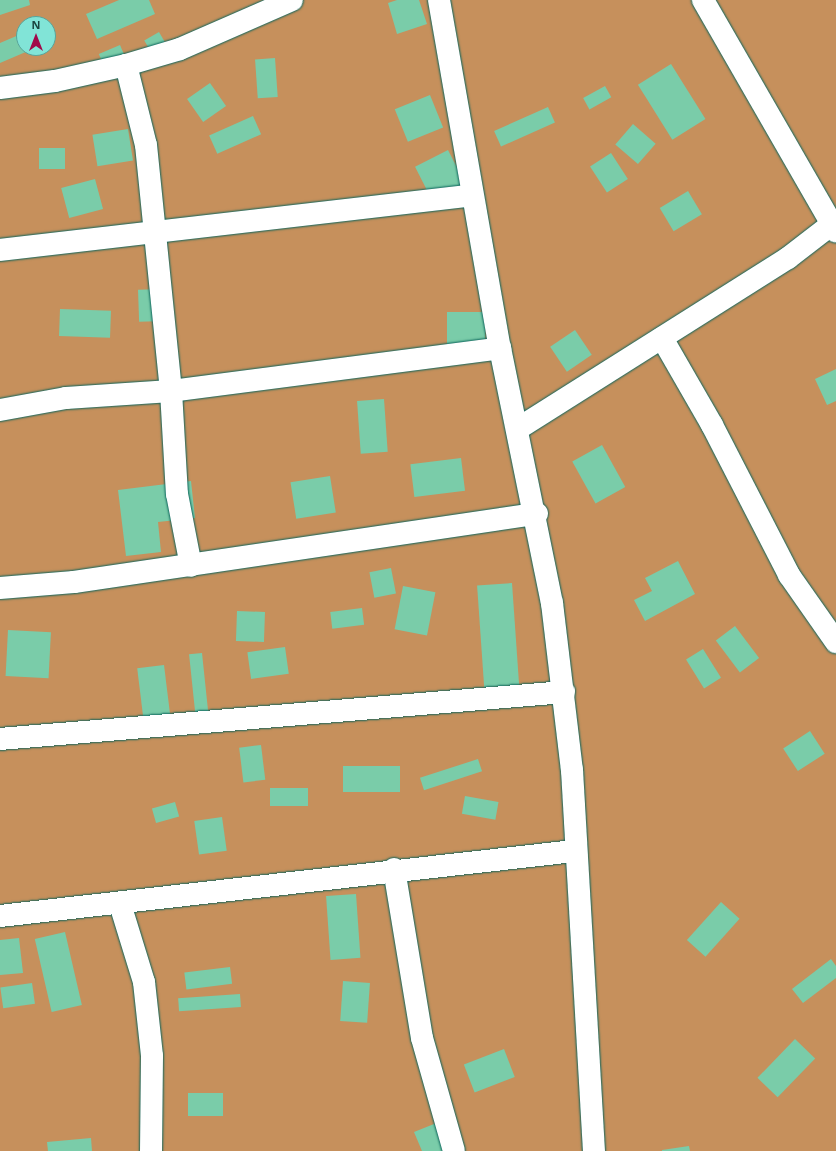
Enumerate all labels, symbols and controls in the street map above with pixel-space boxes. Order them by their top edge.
north arrow [16,16,56,56]
text: N [32,17,40,32]

